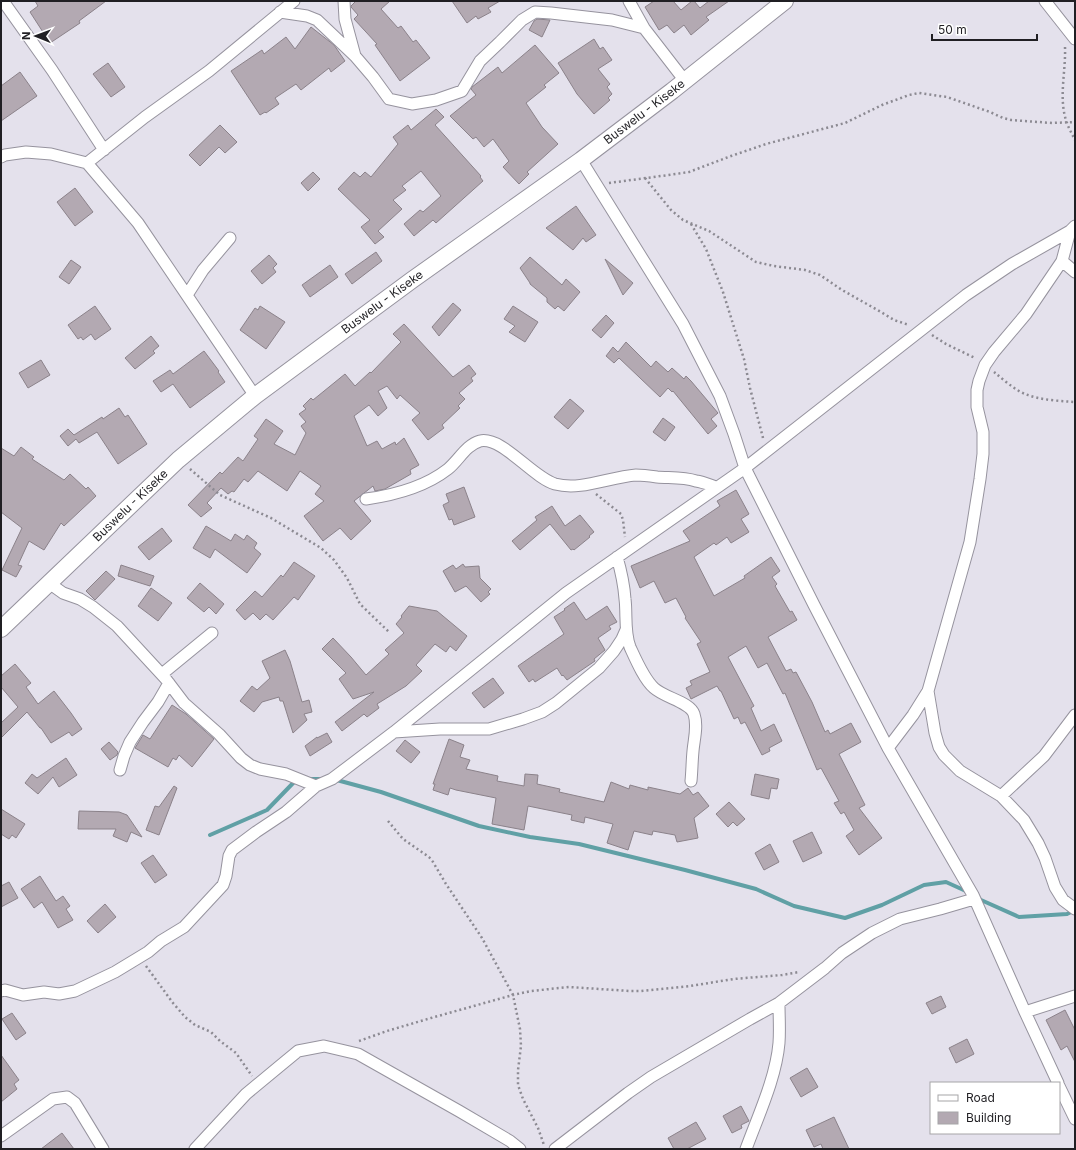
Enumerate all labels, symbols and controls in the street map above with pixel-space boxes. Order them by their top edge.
north arrow [16,16,56,56]
scale bar [932,16,1037,42]
text: 50 m [938,22,967,37]
text: N [19,32,33,40]
street label: Buswelu - Kiseke [601,76,688,147]
street label: Buswelu - Kiseke [338,267,426,337]
street label: Buswelu - Kiseke [89,466,171,544]
legend [930,1082,1060,1134]
text: Road [966,1090,995,1105]
text: Building [966,1110,1011,1125]

